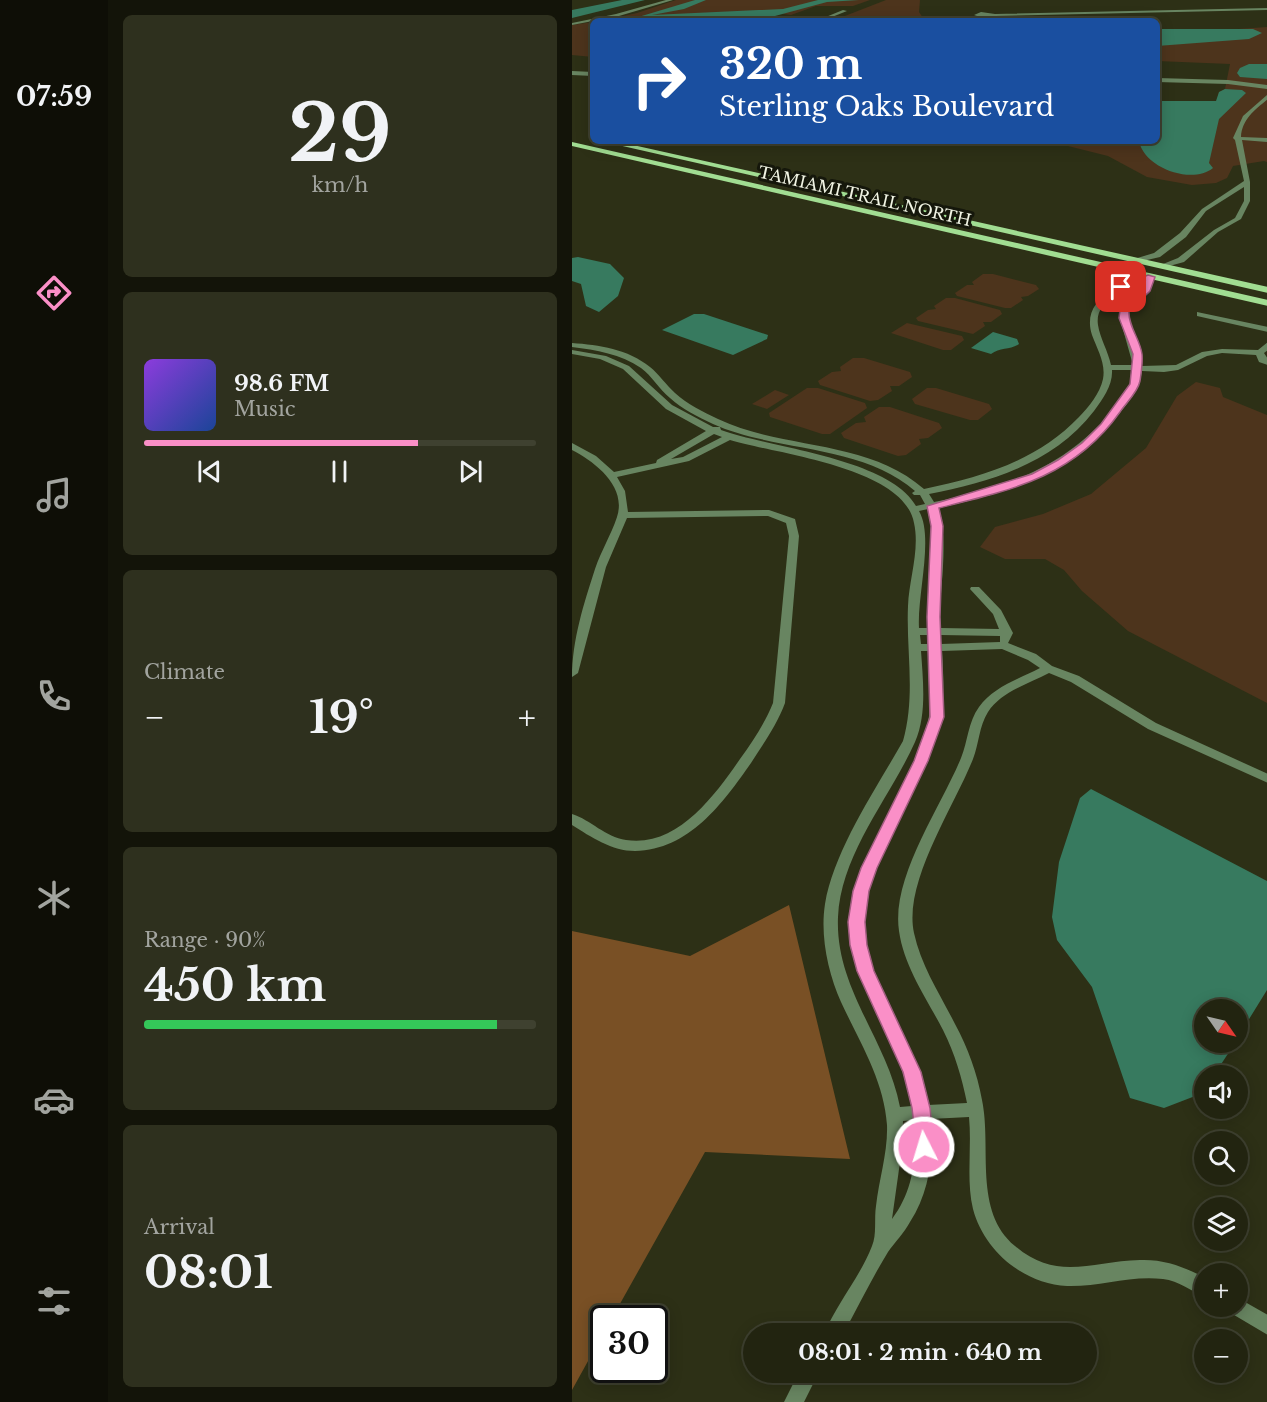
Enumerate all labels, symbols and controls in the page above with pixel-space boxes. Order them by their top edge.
text: 320 m [719,38,862,90]
icon: right [620,42,698,120]
text: 07:59 [16,80,92,113]
text: 29 [288,85,392,182]
text: Sterling Oaks Boulevard [719,90,1054,123]
street label: TAMIAMI TRAIL NORTH [757,162,974,230]
text: km/h [312,173,368,197]
pin [1095,261,1146,312]
icon: arrive [1104,270,1137,303]
icon: directions [33,272,75,314]
text: 98.6 FM [234,370,329,397]
text: Music [234,397,295,421]
icon: previous [193,455,226,488]
icon: pause [323,455,356,488]
icon: next [454,455,487,488]
icon: music [33,474,75,516]
text: Climate [144,660,225,684]
icon: phone [33,675,75,717]
text: 19° [309,689,374,745]
text: − [144,697,165,738]
text: + [518,697,536,738]
icon: climate [33,877,75,919]
text: Range · 90% [144,928,266,952]
text: 450 km [144,957,326,1013]
north arrow [1194,999,1248,1053]
map controls [1194,999,1248,1383]
button: sound [1194,1065,1248,1119]
icon: car [33,1079,75,1121]
position arrow [892,1115,956,1179]
button: search [1194,1131,1248,1185]
button: layers [1194,1197,1248,1251]
text: Arrival [144,1215,215,1239]
text: 08:01 [144,1244,273,1300]
button: + [1194,1263,1248,1317]
icon: filters [33,1280,75,1322]
speed limit sign: 30 [590,1305,668,1383]
button: − [1194,1329,1248,1383]
text: 08:01 · 2 min · 640 m [798,1339,1042,1366]

